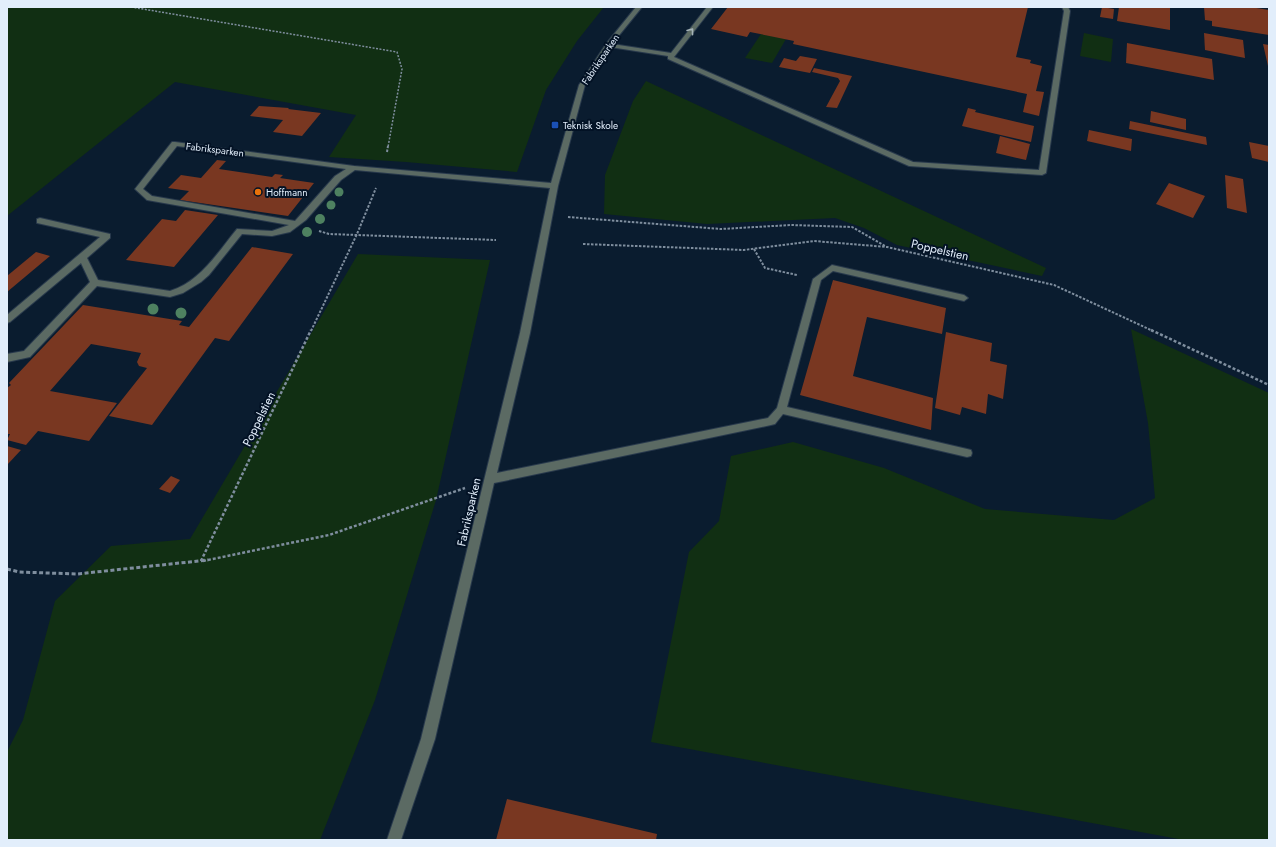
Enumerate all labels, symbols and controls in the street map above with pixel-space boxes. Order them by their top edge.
one-way arrow [687,28,694,35]
street label: Fabriksparken [578,31,623,88]
place label: Teknisk Skole [563,118,618,133]
marker: Teknisk Skole [550,120,560,130]
street label: Fabriksparken [185,139,245,160]
place label: Hoffmann [266,185,307,200]
marker: Hoffmann [253,187,263,197]
street label: Poppelstien [909,235,971,265]
street label: Poppelstien [238,389,280,449]
street label: Fabriksparken [452,476,486,548]

